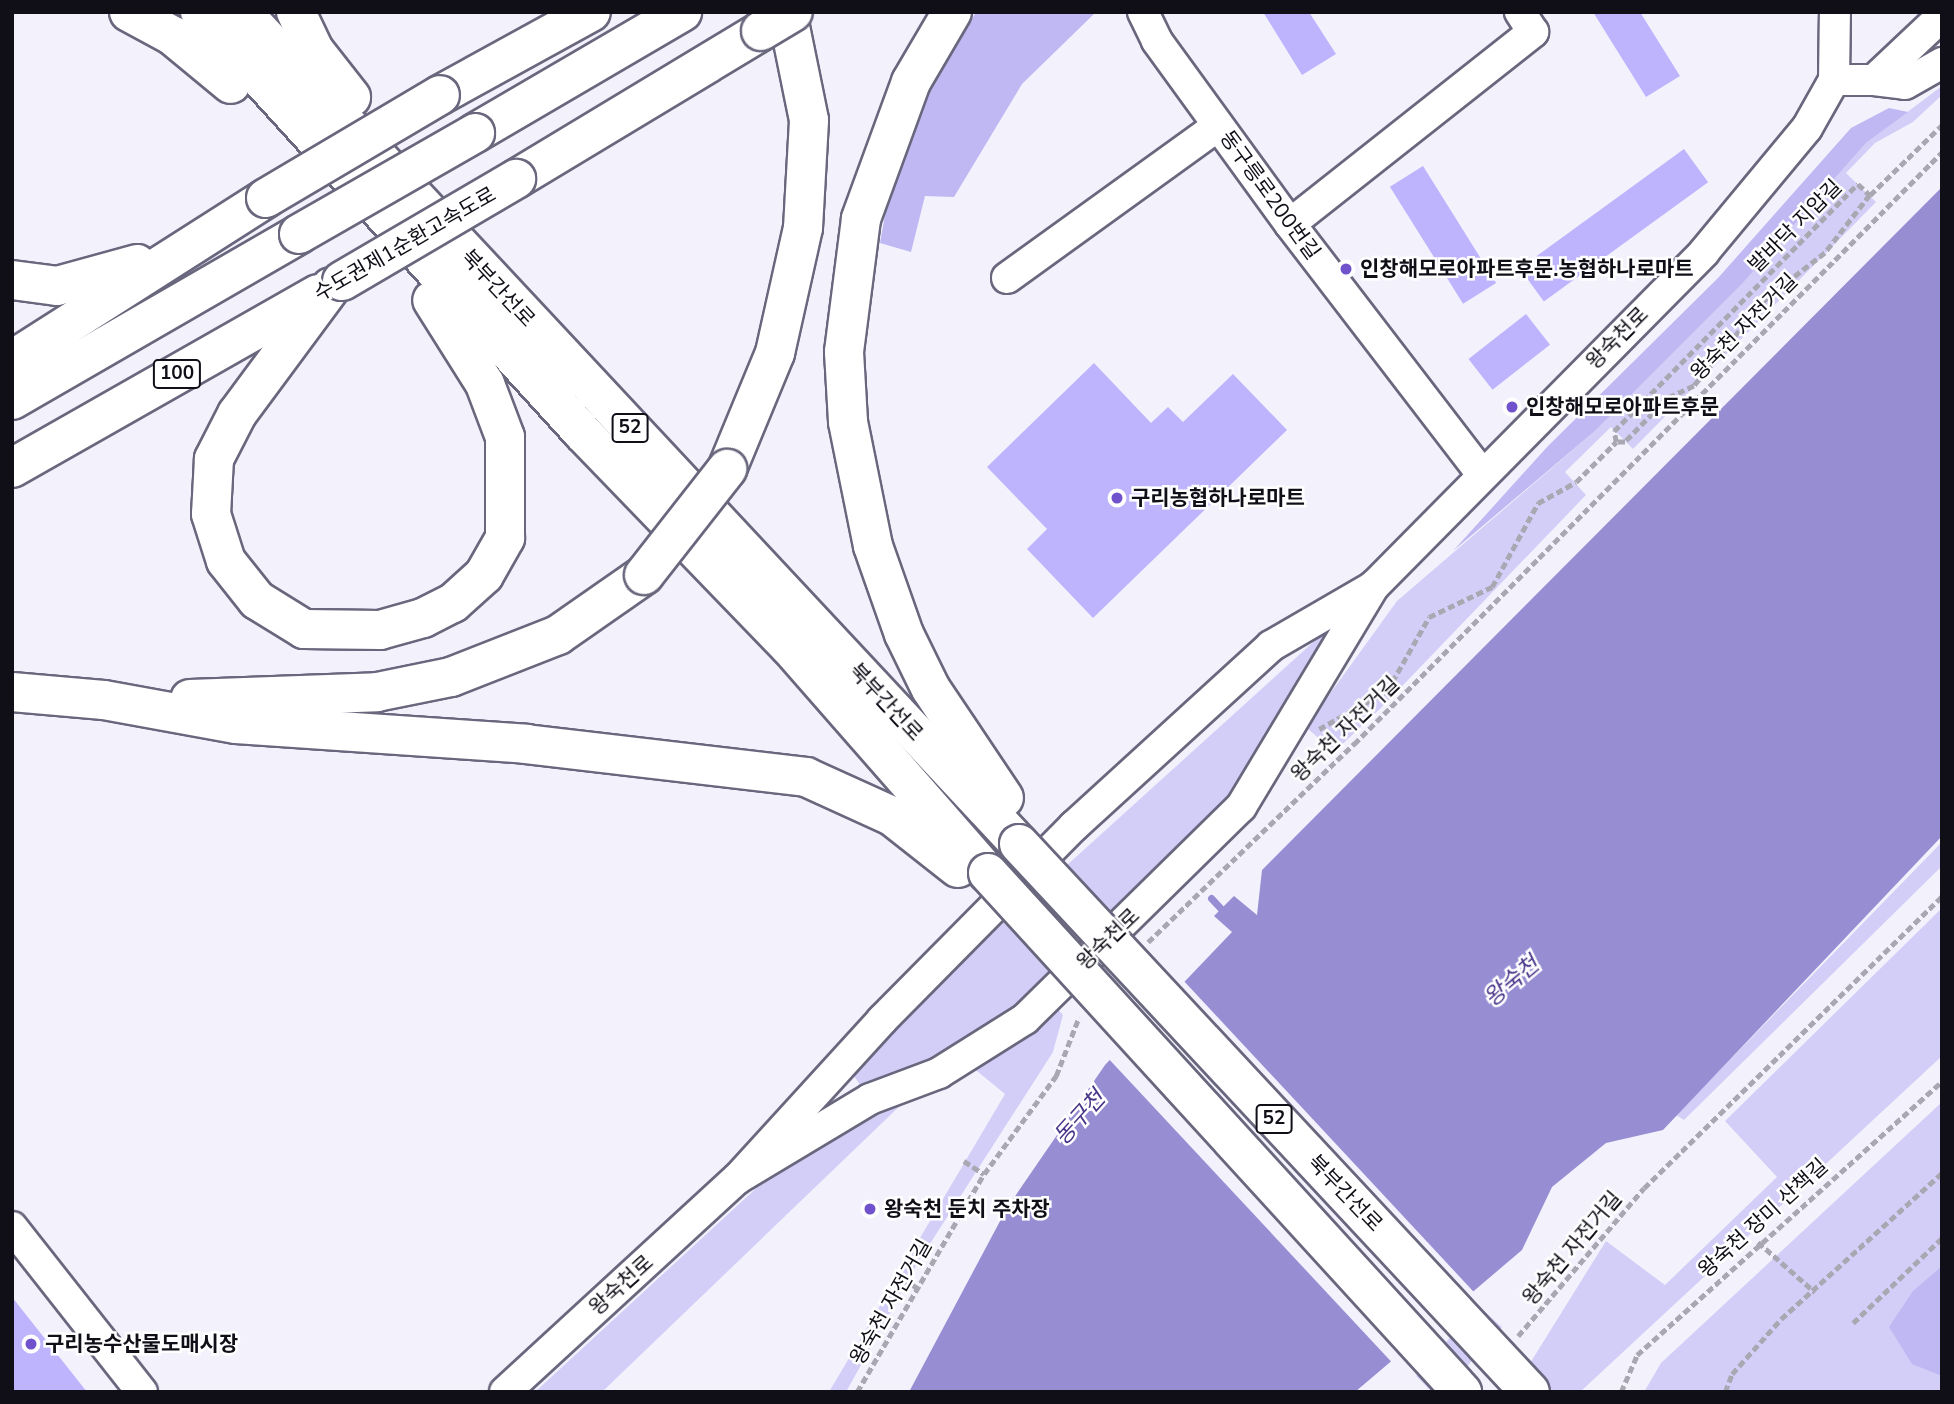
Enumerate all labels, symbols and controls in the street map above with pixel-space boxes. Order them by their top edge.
street label: 동구릉로200번길 [1215,125,1325,265]
street label: 발바닥 지압길 [1743,174,1847,278]
street label: 수도권제1순환고속도로 [310,182,500,306]
street label: 북부간선로 [456,244,540,332]
place label: 인창해모로아파트후문.농협하나로마트 [1360,256,1694,282]
marker: 인창해모로아파트후문.농협하나로마트 [1338,261,1354,277]
street label: 왕숙천 자전거길 [1685,268,1803,386]
street label: 왕숙천로 [1581,302,1653,374]
road number: 100 [152,358,202,390]
place label: 인창해모로아파트후문 [1526,394,1719,420]
marker: 인창해모로아파트후문 [1504,399,1520,415]
road number: 52 [611,412,649,444]
place label: 구리농협하나로마트 [1131,485,1305,511]
marker: 구리농협하나로마트 [1109,490,1125,506]
street label: 북부간선로 [844,658,928,746]
street label: 왕숙천 자전거길 [1286,671,1404,787]
street label: 왕숙천로 [1071,903,1145,975]
water label: 왕숙천 [1479,951,1545,1013]
water label: 동구천 [1049,1085,1111,1151]
road number: 52 [1255,1104,1293,1134]
street label: 북부간선로 [1302,1150,1388,1236]
street label: 왕숙천 장미 산책길 [1693,1153,1833,1283]
street label: 왕숙천 자전거길 [1517,1186,1627,1310]
place label: 왕숙천 둔치 주차장 [884,1196,1050,1222]
marker: 왕숙천 둔치 주차장 [862,1201,878,1217]
street label: 왕숙천 자전거길 [845,1235,937,1369]
street label: 왕숙천로 [584,1250,658,1320]
place label: 구리농수산물도매시장 [45,1331,238,1357]
marker: 구리농수산물도매시장 [23,1336,39,1352]

